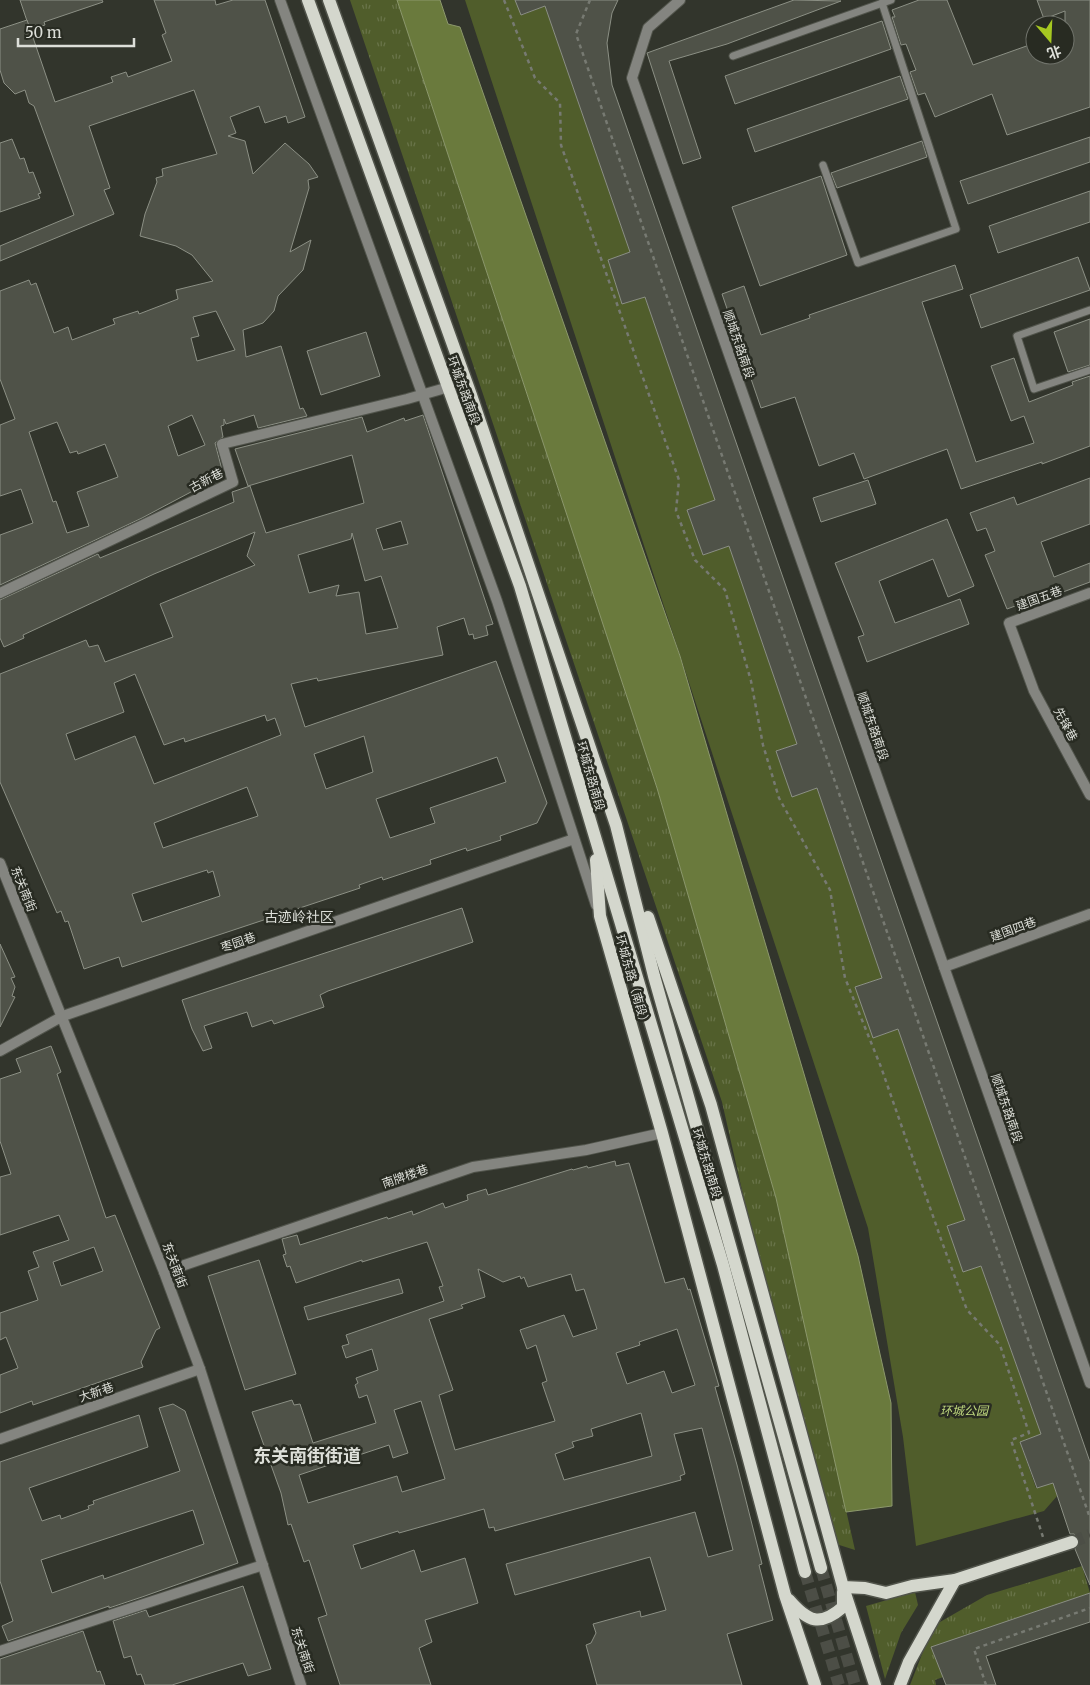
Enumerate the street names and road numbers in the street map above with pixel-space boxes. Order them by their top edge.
street label: 顺城东路南段 [720,308,758,380]
street label: 环城东路南段 [445,354,483,426]
street label: 古新巷 [187,465,225,495]
street label: 建国五巷 [1014,583,1064,613]
street label: 顺城东路南段 [854,690,892,762]
street label: 先锋巷 [1051,705,1081,743]
street label: 环城东路南段 [574,739,608,813]
street label: 东关南街 [8,864,40,914]
street label: 建国四巷 [988,914,1038,944]
street label: 枣园巷 [219,929,257,955]
street label: 环城东路（南段） [613,933,653,1029]
street label: 顺城东路南段 [988,1072,1026,1144]
street label: 环城东路南段 [689,1126,725,1200]
street label: 南牌楼巷 [380,1161,430,1191]
street label: 东关南街 [159,1240,191,1290]
street label: 大新巷 [77,1379,115,1405]
street label: 东关南街 [288,1625,318,1675]

